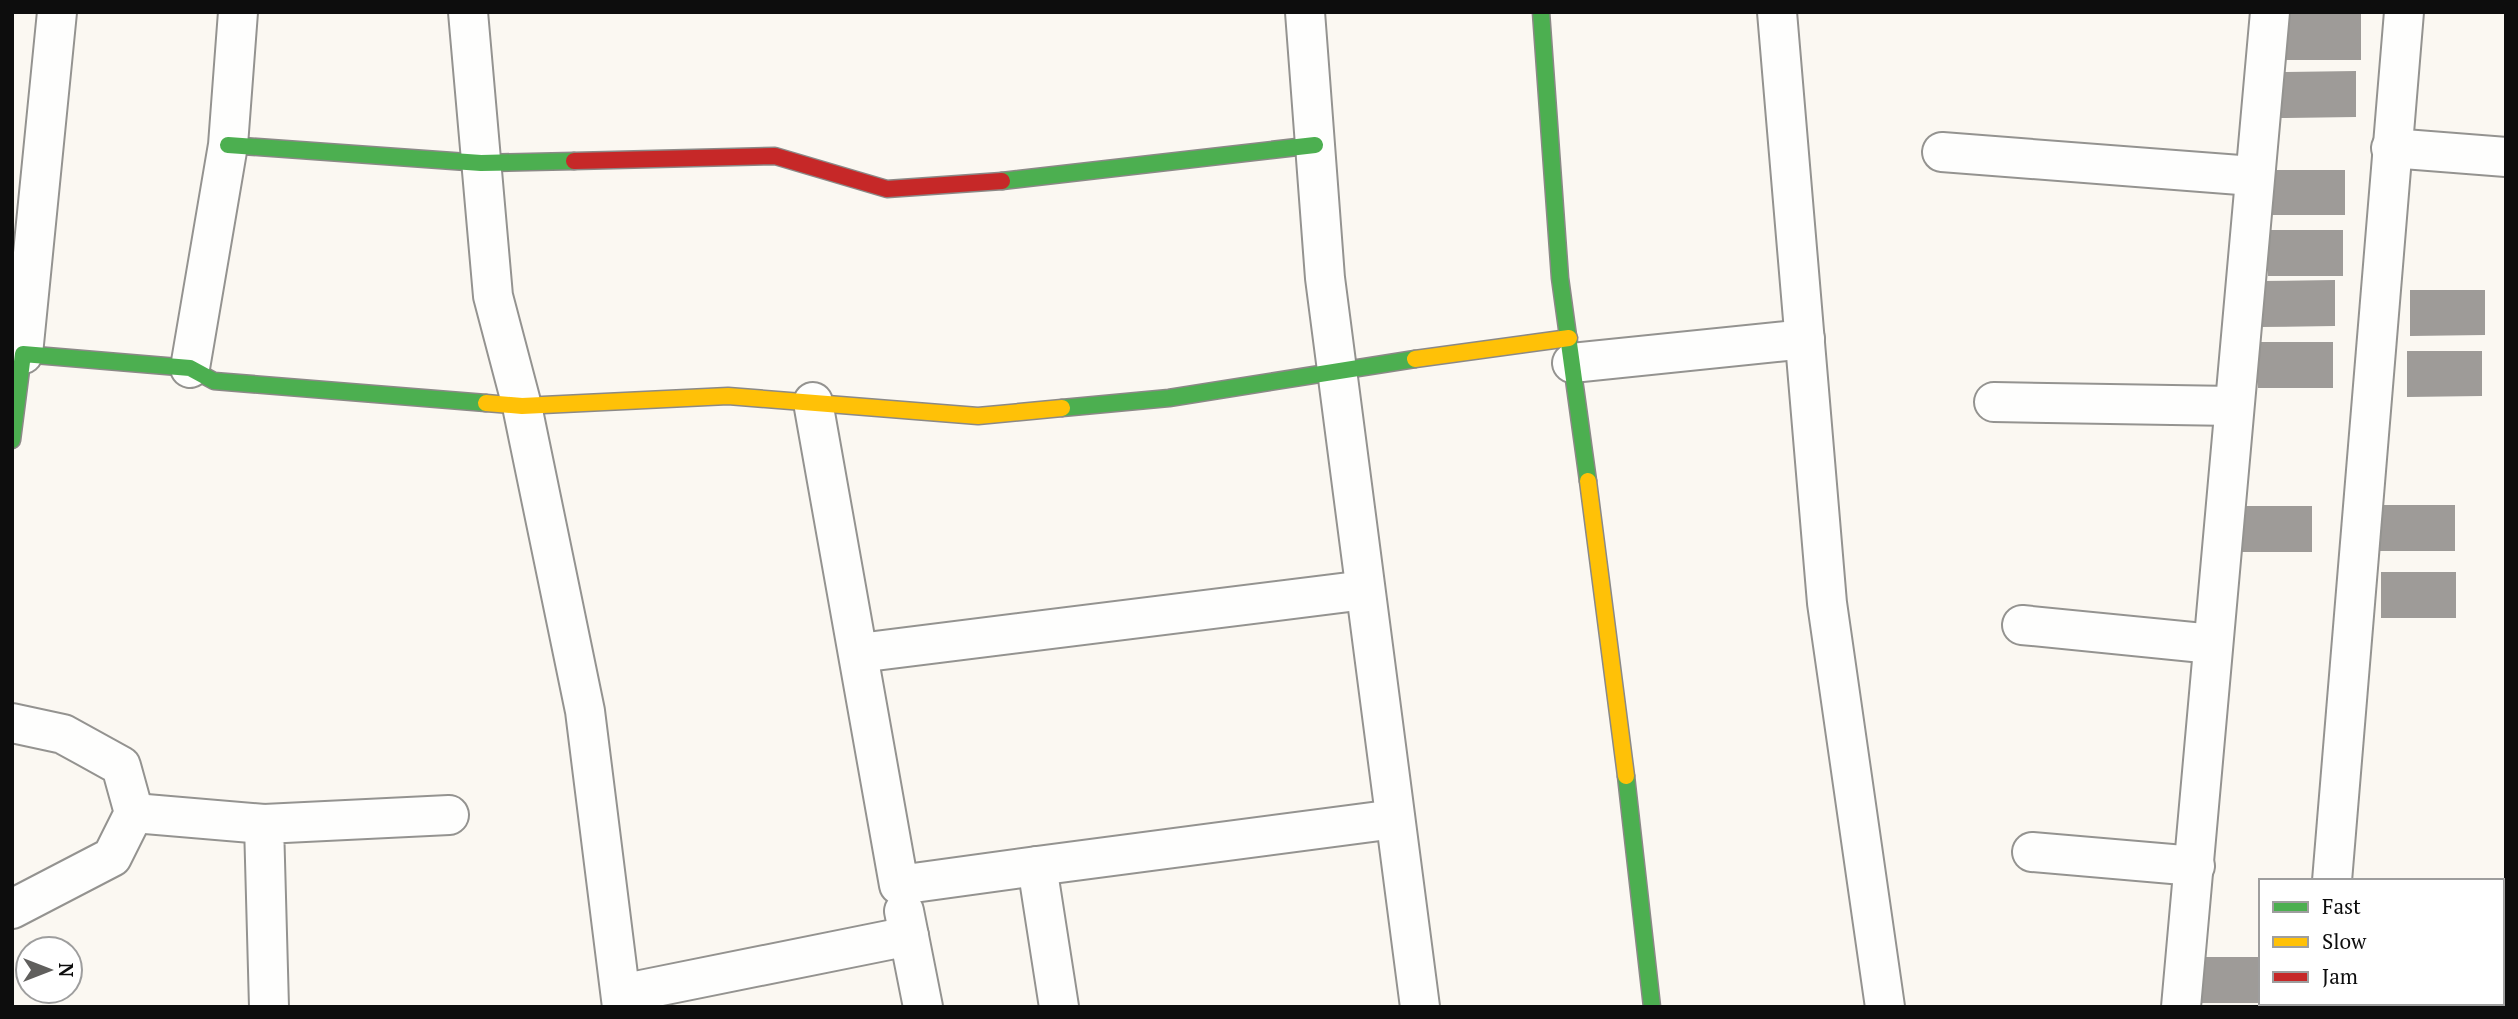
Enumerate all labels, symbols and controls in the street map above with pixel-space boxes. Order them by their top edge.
legend [2259,879,2504,1005]
text: Fast [2322,892,2361,920]
text: Slow [2322,927,2367,955]
north arrow [14,935,84,1005]
text: Jam [2322,962,2358,990]
text: N [54,963,79,978]

